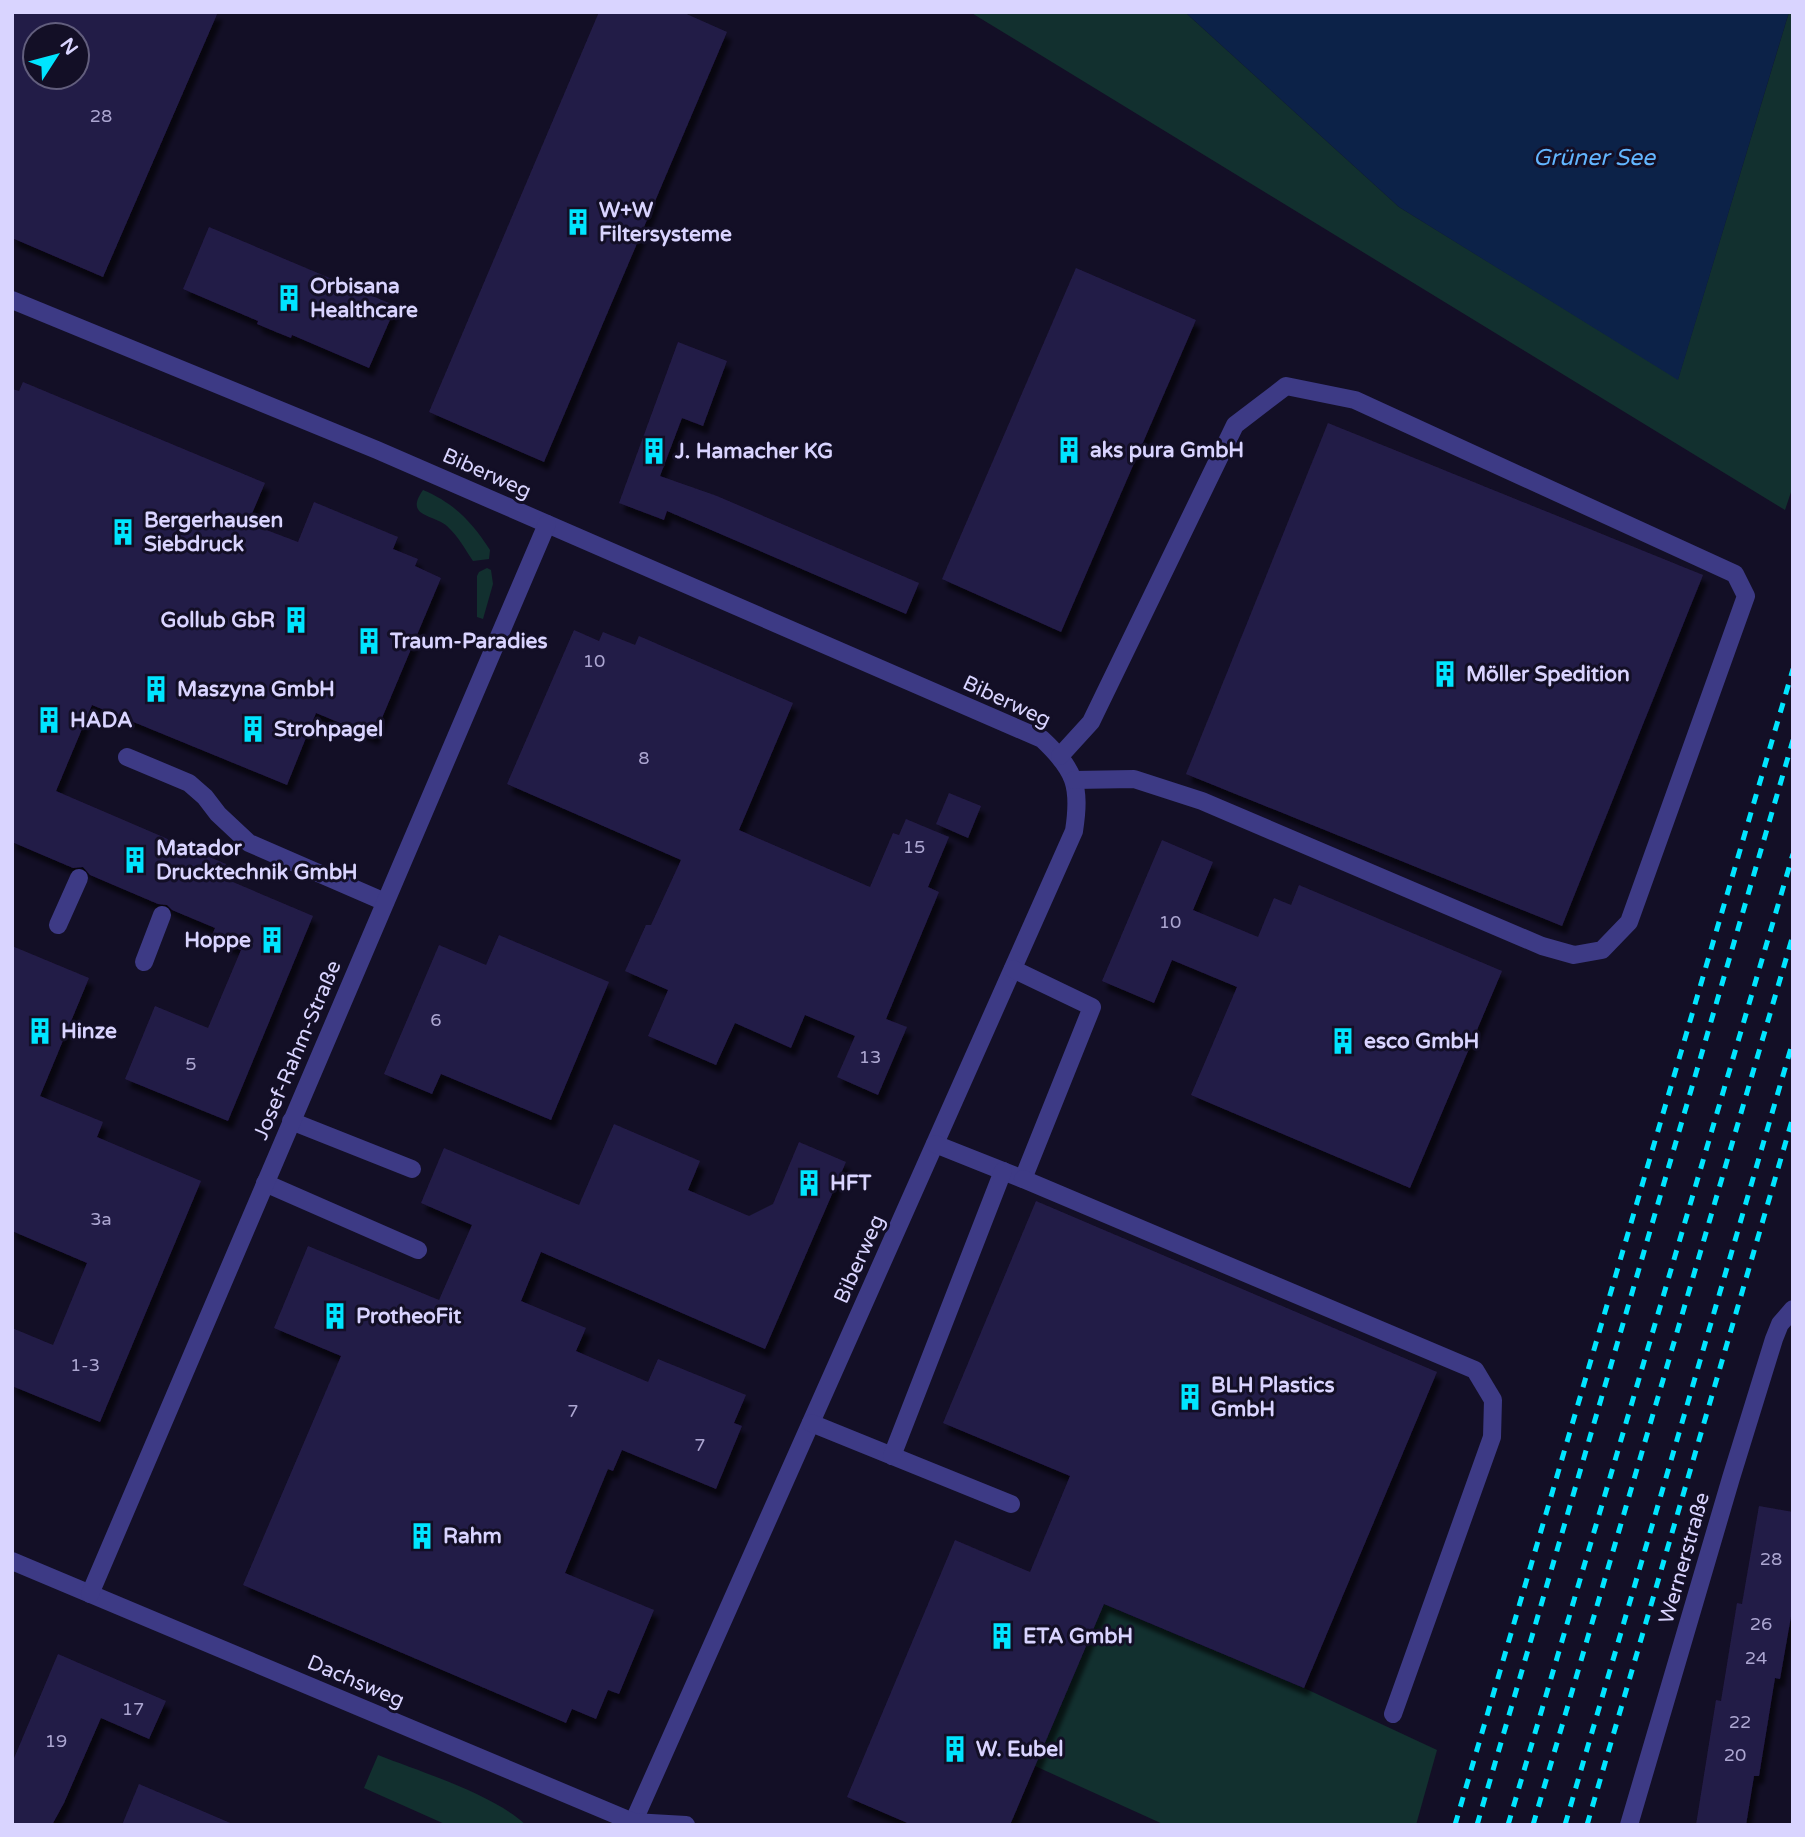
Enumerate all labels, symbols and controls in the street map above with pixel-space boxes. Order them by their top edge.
north arrow [21,21,91,91]
text: N [56,34,82,59]
house number: 28 [90,105,112,127]
water label: Grüner See [1533,144,1657,172]
place label: W+W Filtersysteme [599,198,732,247]
building icon: W+W Filtersysteme [563,207,593,237]
place label: Orbisana Healthcare [310,274,418,323]
building icon: Orbisana Healthcare [274,283,304,313]
building icon: aks pura GmbH [1054,435,1084,465]
building icon: J. Hamacher KG [639,436,669,466]
place label: aks pura GmbH [1090,438,1244,463]
place label: J. Hamacher KG [674,439,833,464]
street label: Biberweg [439,443,535,504]
place label: Bergerhausen Siebdruck [144,508,283,557]
building icon: Bergerhausen Siebdruck [108,517,138,547]
building icon: Gollub GbR [281,605,311,635]
place label: Gollub GbR [161,608,275,633]
building icon: Traum-Paradies [354,626,384,656]
place label: Traum-Paradies [389,629,548,654]
house number: 10 [583,650,605,672]
building icon: Möller Spedition [1430,659,1460,689]
place label: Möller Spedition [1466,662,1630,687]
street label: Biberweg [959,670,1055,733]
building icon: Maszyna GmbH [141,674,171,704]
place label: Maszyna GmbH [177,677,335,702]
building icon: HADA [34,705,64,735]
place label: HADA [70,708,133,733]
building icon: Strohpagel [238,714,268,744]
place label: Strohpagel [274,717,383,742]
house number: 8 [638,747,650,769]
place label: Matador Drucktechnik GmbH [156,836,358,885]
house number: 15 [903,836,925,858]
building icon: Matador Drucktechnik GmbH [120,845,150,875]
house number: 10 [1159,911,1181,933]
building icon: Hoppe [257,925,287,955]
place label: Hoppe [184,928,251,953]
street label: Josef-Rahm-Straße [248,957,347,1144]
house number: 6 [430,1009,442,1031]
building icon: Hinze [25,1016,55,1046]
place label: Hinze [61,1019,117,1044]
building icon: esco GmbH [1328,1026,1358,1056]
place label: esco GmbH [1364,1029,1479,1054]
house number: 13 [859,1046,881,1068]
house number: 5 [185,1053,197,1075]
building icon: HFT [794,1168,824,1198]
place label: HFT [830,1171,872,1196]
house number: 3a [90,1208,112,1230]
street label: Biberweg [829,1211,890,1307]
building icon: ProtheoFit [320,1301,350,1331]
place label: ProtheoFit [356,1304,461,1329]
house number: 1-3 [70,1354,100,1376]
place label: BLH Plastics GmbH [1211,1373,1335,1422]
building icon: BLH Plastics GmbH [1175,1382,1205,1412]
house number: 7 [567,1400,579,1422]
house number: 7 [694,1434,706,1456]
street label: Wernerstraße [1654,1489,1715,1627]
building icon: Rahm [407,1521,437,1551]
place label: Rahm [443,1524,502,1549]
house number: 28 [1760,1548,1782,1570]
house number: 26 [1750,1613,1772,1635]
building icon: ETA GmbH [987,1621,1017,1651]
place label: ETA GmbH [1023,1624,1133,1649]
house number: 24 [1745,1647,1767,1669]
street label: Dachsweg [304,1650,408,1713]
house number: 17 [122,1698,144,1720]
house number: 22 [1729,1711,1751,1733]
house number: 19 [45,1730,67,1752]
building icon: W. Eubel [940,1734,970,1764]
place label: W. Eubel [976,1737,1063,1762]
house number: 20 [1724,1744,1746,1766]

